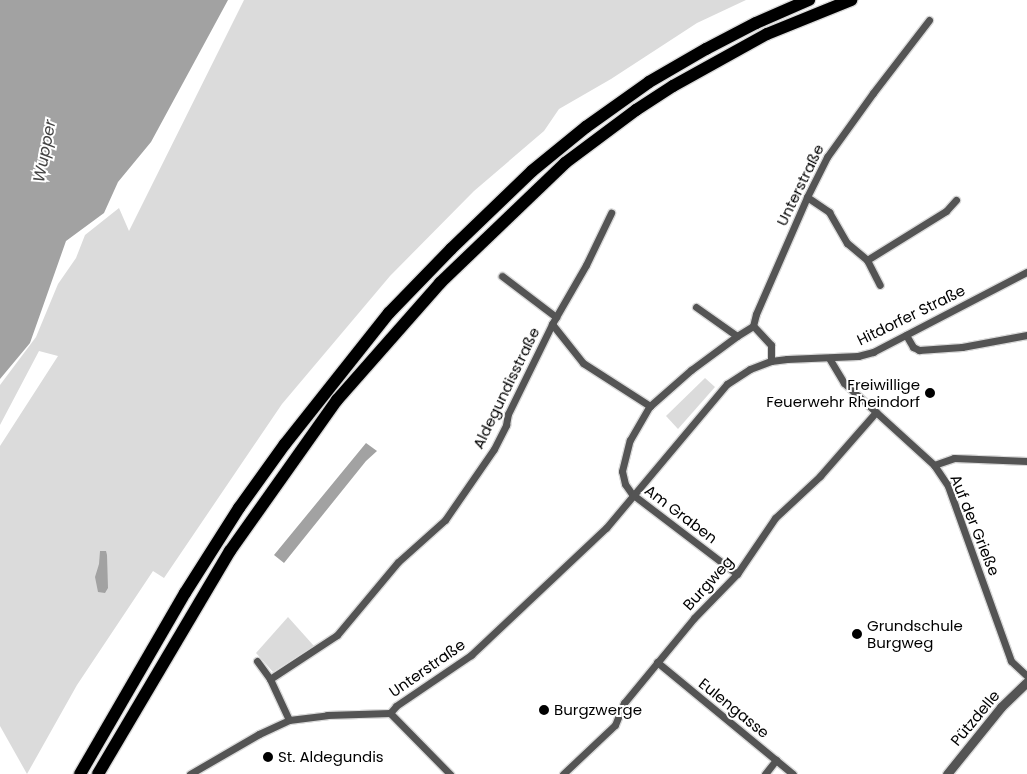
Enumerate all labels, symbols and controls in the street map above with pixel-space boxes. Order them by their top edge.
water label: Wupper [30,118,60,184]
street label: Unterstraße [772,141,828,229]
street label: Hitdorfer Straße [854,281,968,349]
street label: Aldegundisstraße [469,324,543,452]
place label: Freiwillige Feuerwehr Rheindorf [766,375,920,410]
marker: Freiwillige Feuerwehr Rheindorf [924,387,936,399]
street label: Auf der Grieße [947,472,1003,578]
street label: Am Graben [641,481,721,547]
street label: Burgweg [679,552,737,614]
place label: Grundschule Burgweg [867,616,963,651]
marker: Grundschule Burgweg [851,628,863,640]
street label: Unterstraße [386,635,468,701]
street label: Eulengasse [695,674,773,742]
street label: Pützdelle [947,687,1003,749]
place label: Burgzwerge [554,701,642,719]
marker: Burgzwerge [538,704,550,716]
place label: St. Aldegundis [278,748,384,766]
marker: St. Aldegundis [262,751,274,763]

